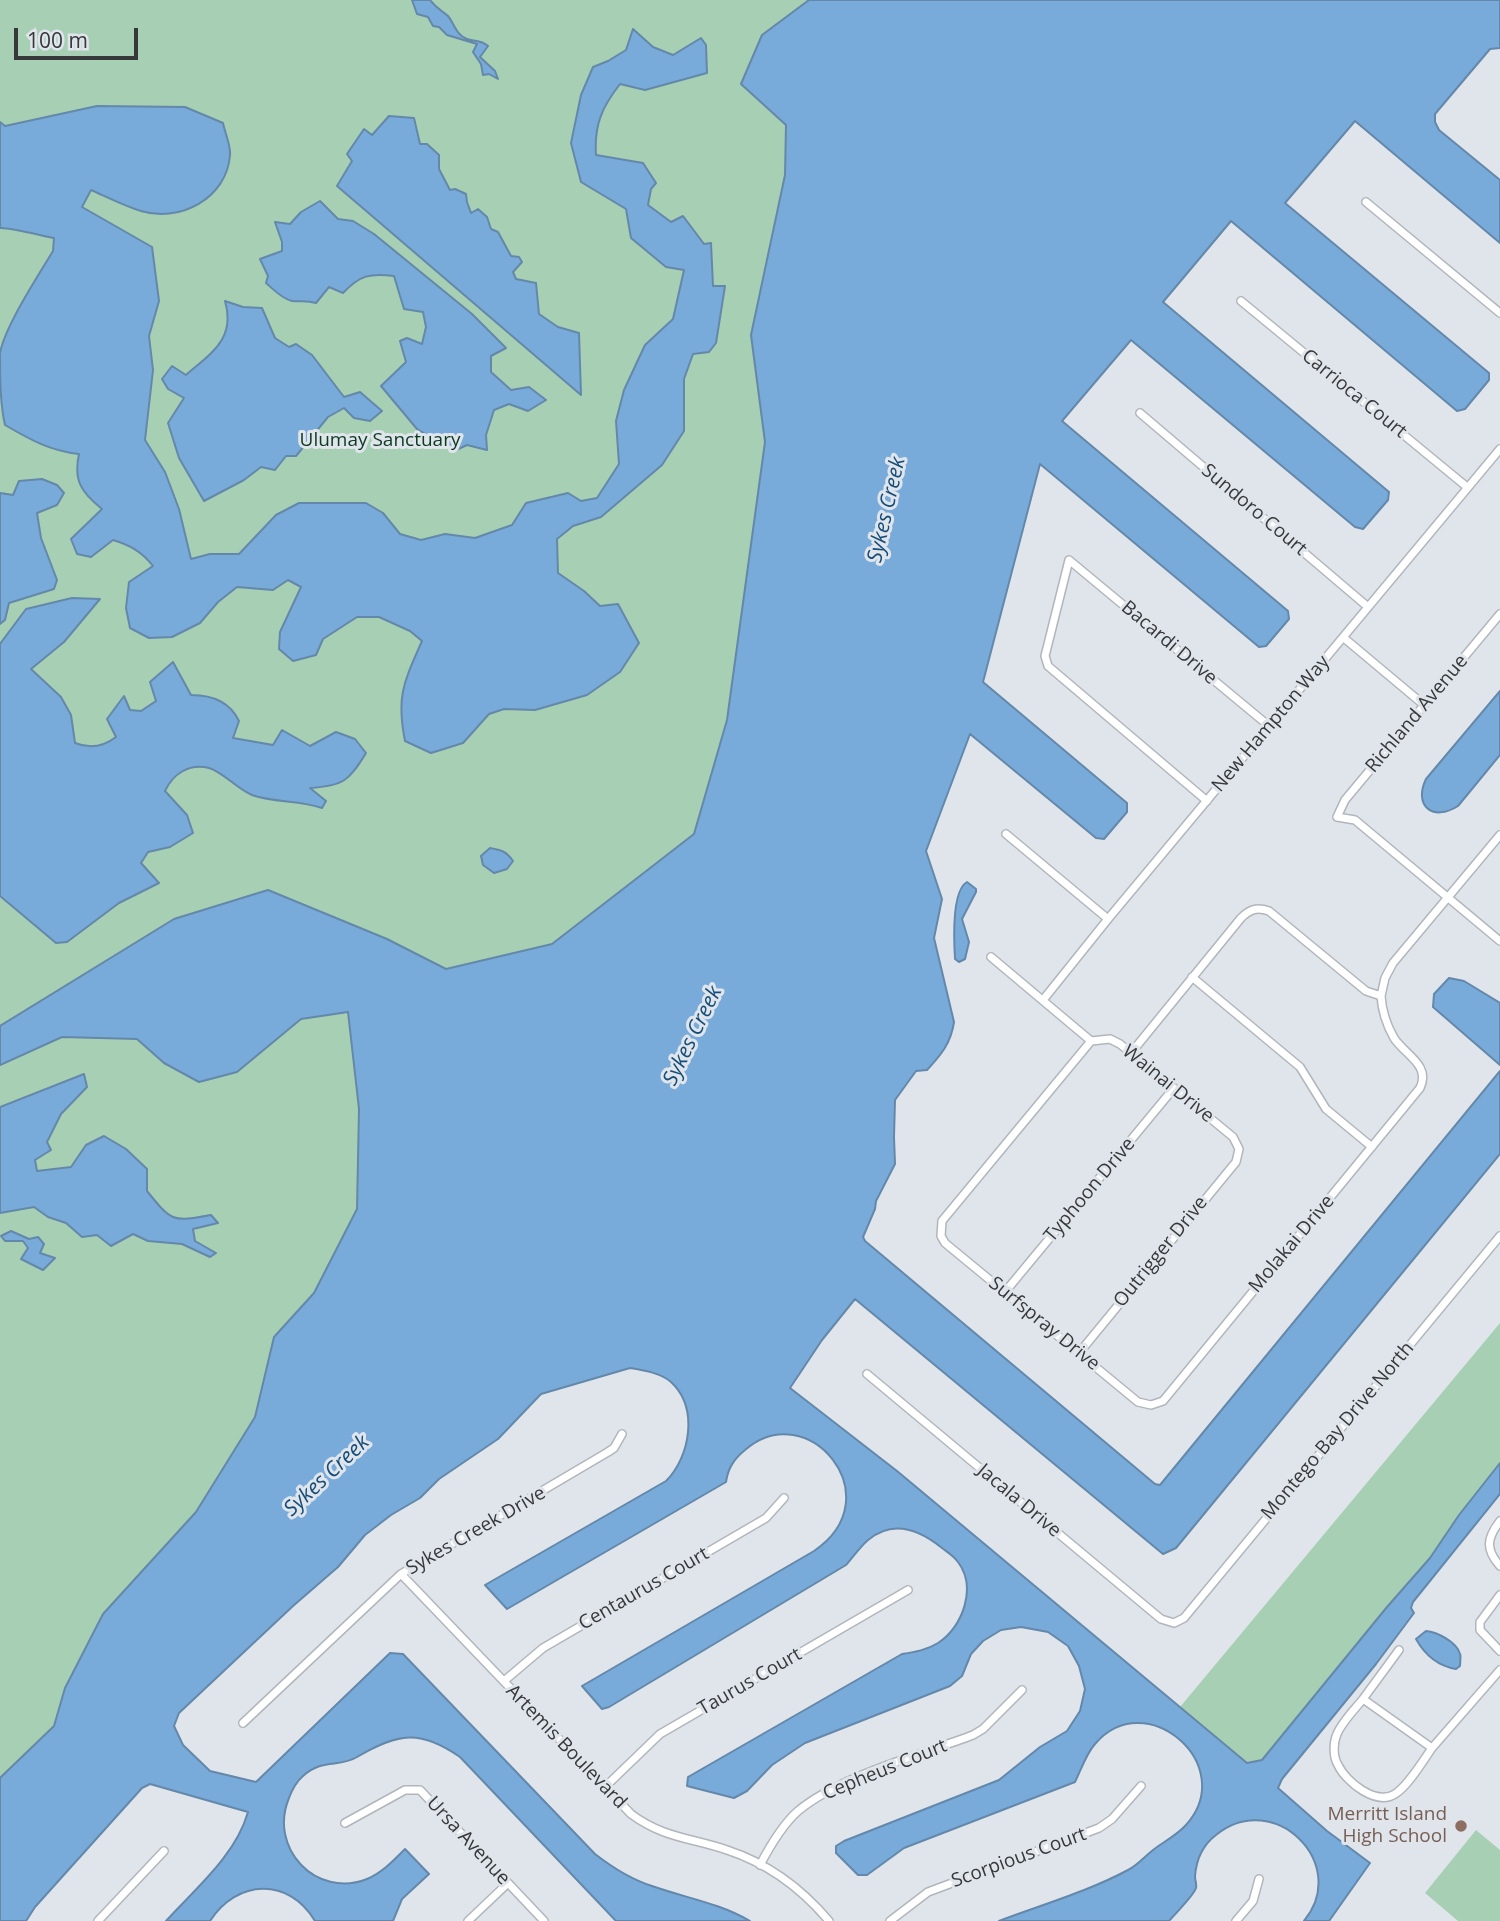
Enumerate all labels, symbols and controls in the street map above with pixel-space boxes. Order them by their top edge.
scale bar [18,14,142,58]
text: 100 m [27,26,88,54]
street label: Carrioca Court [1297,345,1411,443]
park label: Ulumay Sanctuary [300,430,460,452]
water label: Sykes Creek [863,455,911,565]
street label: Sundoro Court [1197,459,1311,561]
street label: Bacardi Drive [1116,596,1222,690]
street label: Richland Avenue [1361,650,1473,778]
street label: New Hampton Way [1207,651,1335,797]
water label: Sykes Creek [658,982,728,1090]
street label: Wainai Drive [1118,1040,1218,1128]
street label: Typhoon Drive [1040,1133,1140,1247]
street label: Molakai Drive [1244,1190,1340,1298]
street label: Outrigger Drive [1109,1192,1213,1312]
street label: Surfspray Drive [984,1272,1104,1376]
street label: Montego Bay Drive North [1257,1338,1419,1524]
water label: Sykes Creek [279,1430,375,1522]
street label: Jacala Drive [973,1459,1065,1543]
street label: Sykes Creek Drive [402,1482,550,1580]
street label: Centaurus Court [575,1543,713,1635]
street label: Taurus Court [694,1643,806,1721]
street label: Artemis Boulevard [501,1680,631,1814]
street label: Cepheus Court [820,1735,950,1805]
street label: Ursa Avenue [421,1792,515,1890]
place label: Merritt Island High School [1327,1804,1447,1848]
marker: Merritt Island High School [1453,1818,1469,1834]
street label: Scorpious Court [948,1823,1090,1893]

